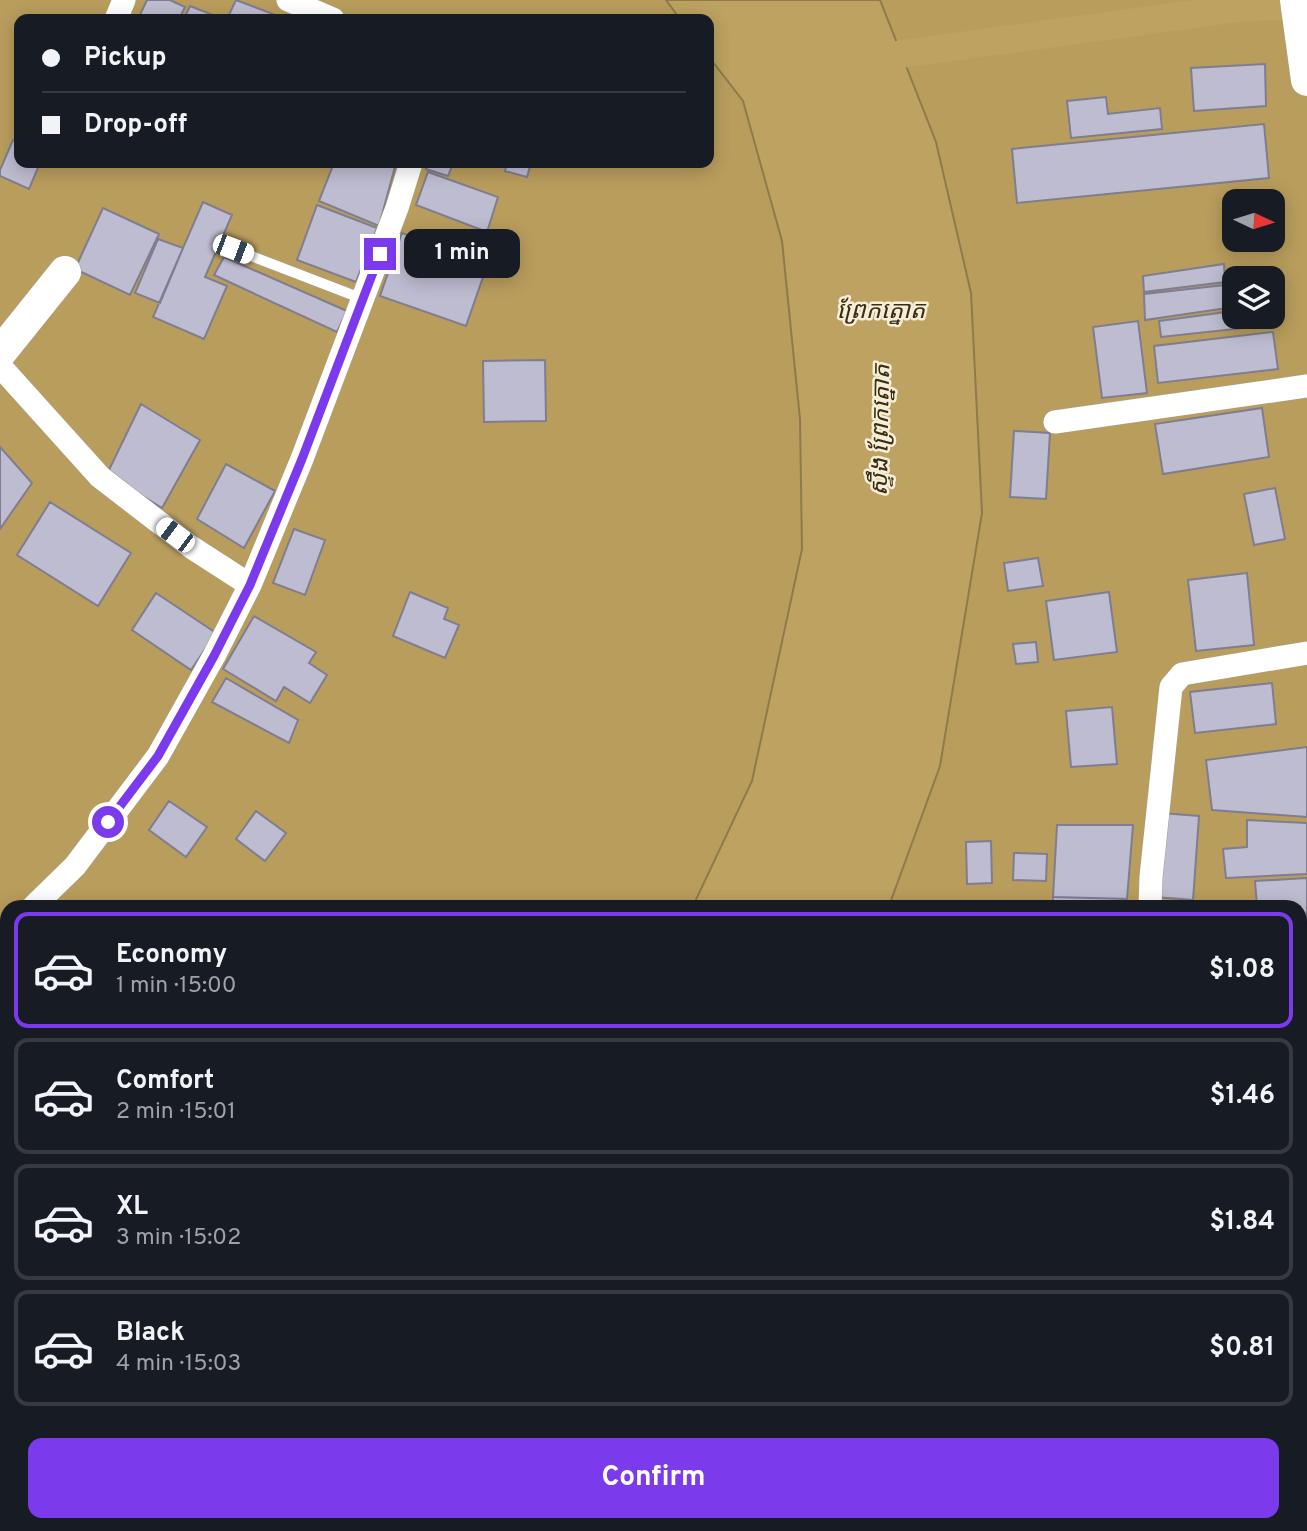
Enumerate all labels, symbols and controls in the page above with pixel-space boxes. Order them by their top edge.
text: Pickup [84,42,167,75]
text: Drop-off [84,109,187,142]
north arrow [1222,189,1284,252]
map controls [1222,189,1285,329]
callout: 1 min [404,230,520,278]
car [210,232,257,266]
route end [364,238,396,270]
text: 1 min [434,239,490,268]
button: layers [1222,266,1285,329]
water label: ព្រែកត្នោត [837,297,927,327]
water label: ស្ទឹង ព្រែកត្នោត [865,362,898,496]
car [152,514,199,556]
route start [92,806,124,838]
icon: car [32,939,95,1002]
text: Economy [116,939,227,972]
text: $1.08 [1209,954,1275,987]
text: 1 min · 15:00 [116,972,236,1001]
icon: car [32,1065,95,1128]
text: Comfort [116,1065,214,1098]
text: $1.46 [1210,1080,1275,1113]
text: 2 min · 15:01 [116,1098,236,1127]
icon: car [32,1191,95,1254]
text: XL [116,1191,148,1224]
text: $1.84 [1209,1206,1275,1239]
text: 3 min · 15:02 [116,1224,241,1253]
icon: car [32,1317,95,1380]
text: Black [116,1317,185,1350]
text: $0.81 [1209,1332,1275,1365]
text: 4 min · 15:03 [116,1350,241,1379]
button: Confirm [28,1438,1279,1518]

